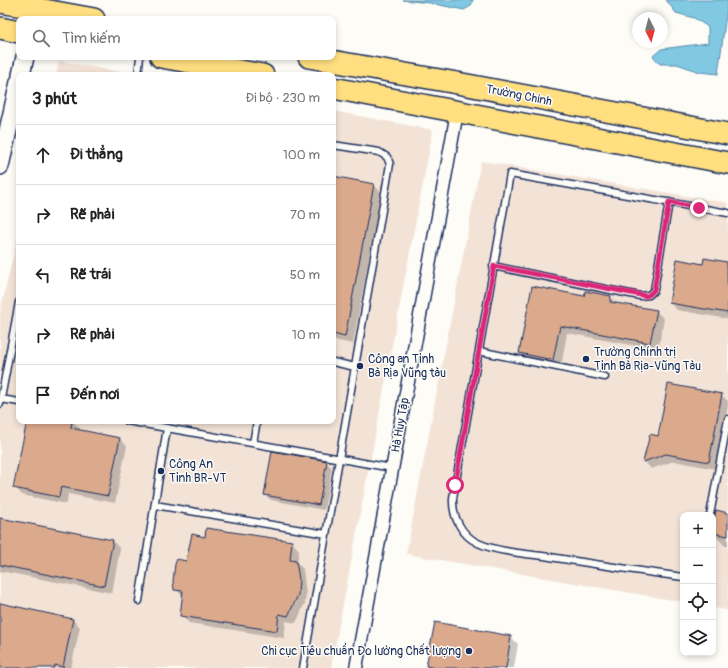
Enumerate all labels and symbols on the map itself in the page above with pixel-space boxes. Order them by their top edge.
north arrow [632,12,668,48]
street label: Trường Chinh [485,82,553,109]
route end [690,199,708,217]
place label: Trường Chính trị Tỉnh Bà Rịa-Vũng Tàu [594,345,701,374]
place label: Công an Tỉnh Bà Rịa Vũng tàu [368,352,446,381]
marker: Trường Chính trị Tỉnh Bà Rịa-Vũng Tàu [581,354,591,364]
marker: Công an Tỉnh Bà Rịa Vũng tàu [355,361,365,371]
street label: Hà Huy Tập [388,396,413,454]
place label: Công An Tỉnh BR-VT [169,457,227,486]
marker: Công An Tỉnh BR-VT [156,466,166,476]
route start [446,476,464,494]
place label: Chi cục Tiêu chuẩn Đo lường Chất lượng [261,642,461,659]
marker: Chi cục Tiêu chuẩn Đo lường Chất lượng [464,646,474,656]

